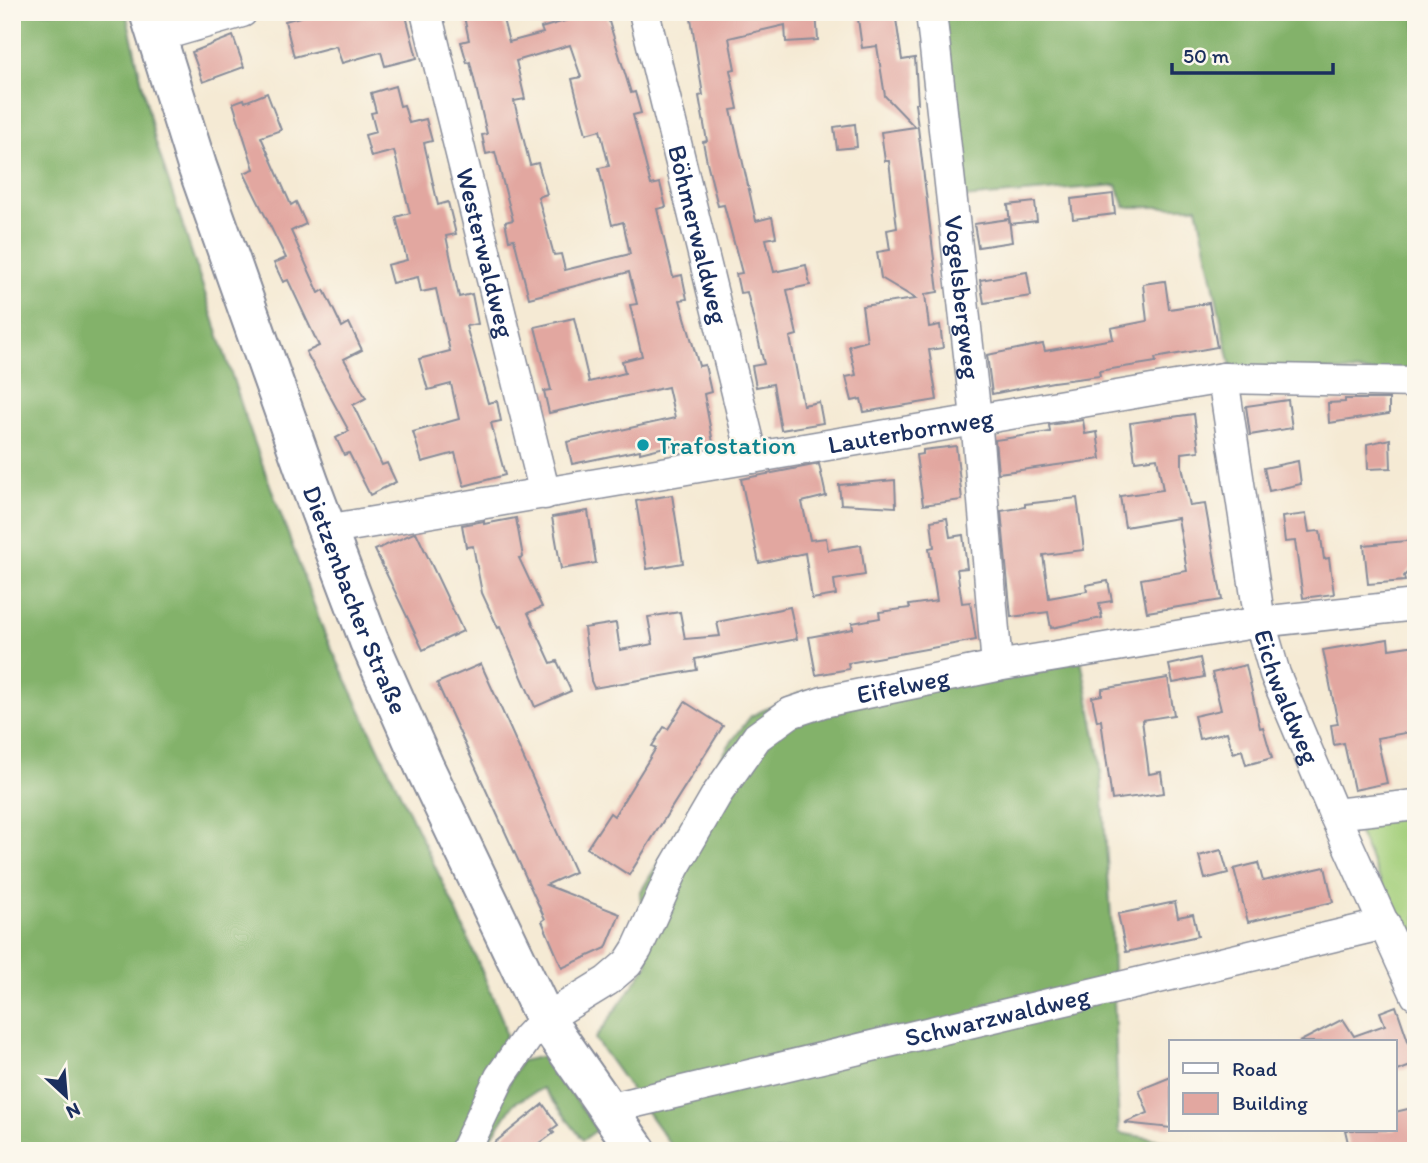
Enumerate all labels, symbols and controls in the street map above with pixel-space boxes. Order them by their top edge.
scale bar [1172,32,1334,76]
text: 50 m [1183,43,1230,68]
street label: Böhmerwaldweg [661,142,736,328]
street label: Westerwaldweg [449,165,522,342]
street label: Vogelsbergweg [938,214,988,382]
street label: Lauterbornweg [825,401,997,461]
place label: Trafostation [657,429,796,461]
marker: Trafostation [635,437,651,453]
street label: Dietzenbacher Straße [296,481,415,719]
street label: Eichwaldweg [1247,625,1327,769]
street label: Eifelweg [854,660,953,711]
street label: Schwarzwaldweg [901,979,1093,1054]
legend [1169,1040,1396,1132]
text: Road [1232,1056,1278,1081]
north arrow [32,1062,102,1132]
text: Building [1232,1090,1308,1115]
text: N [62,1098,84,1124]

